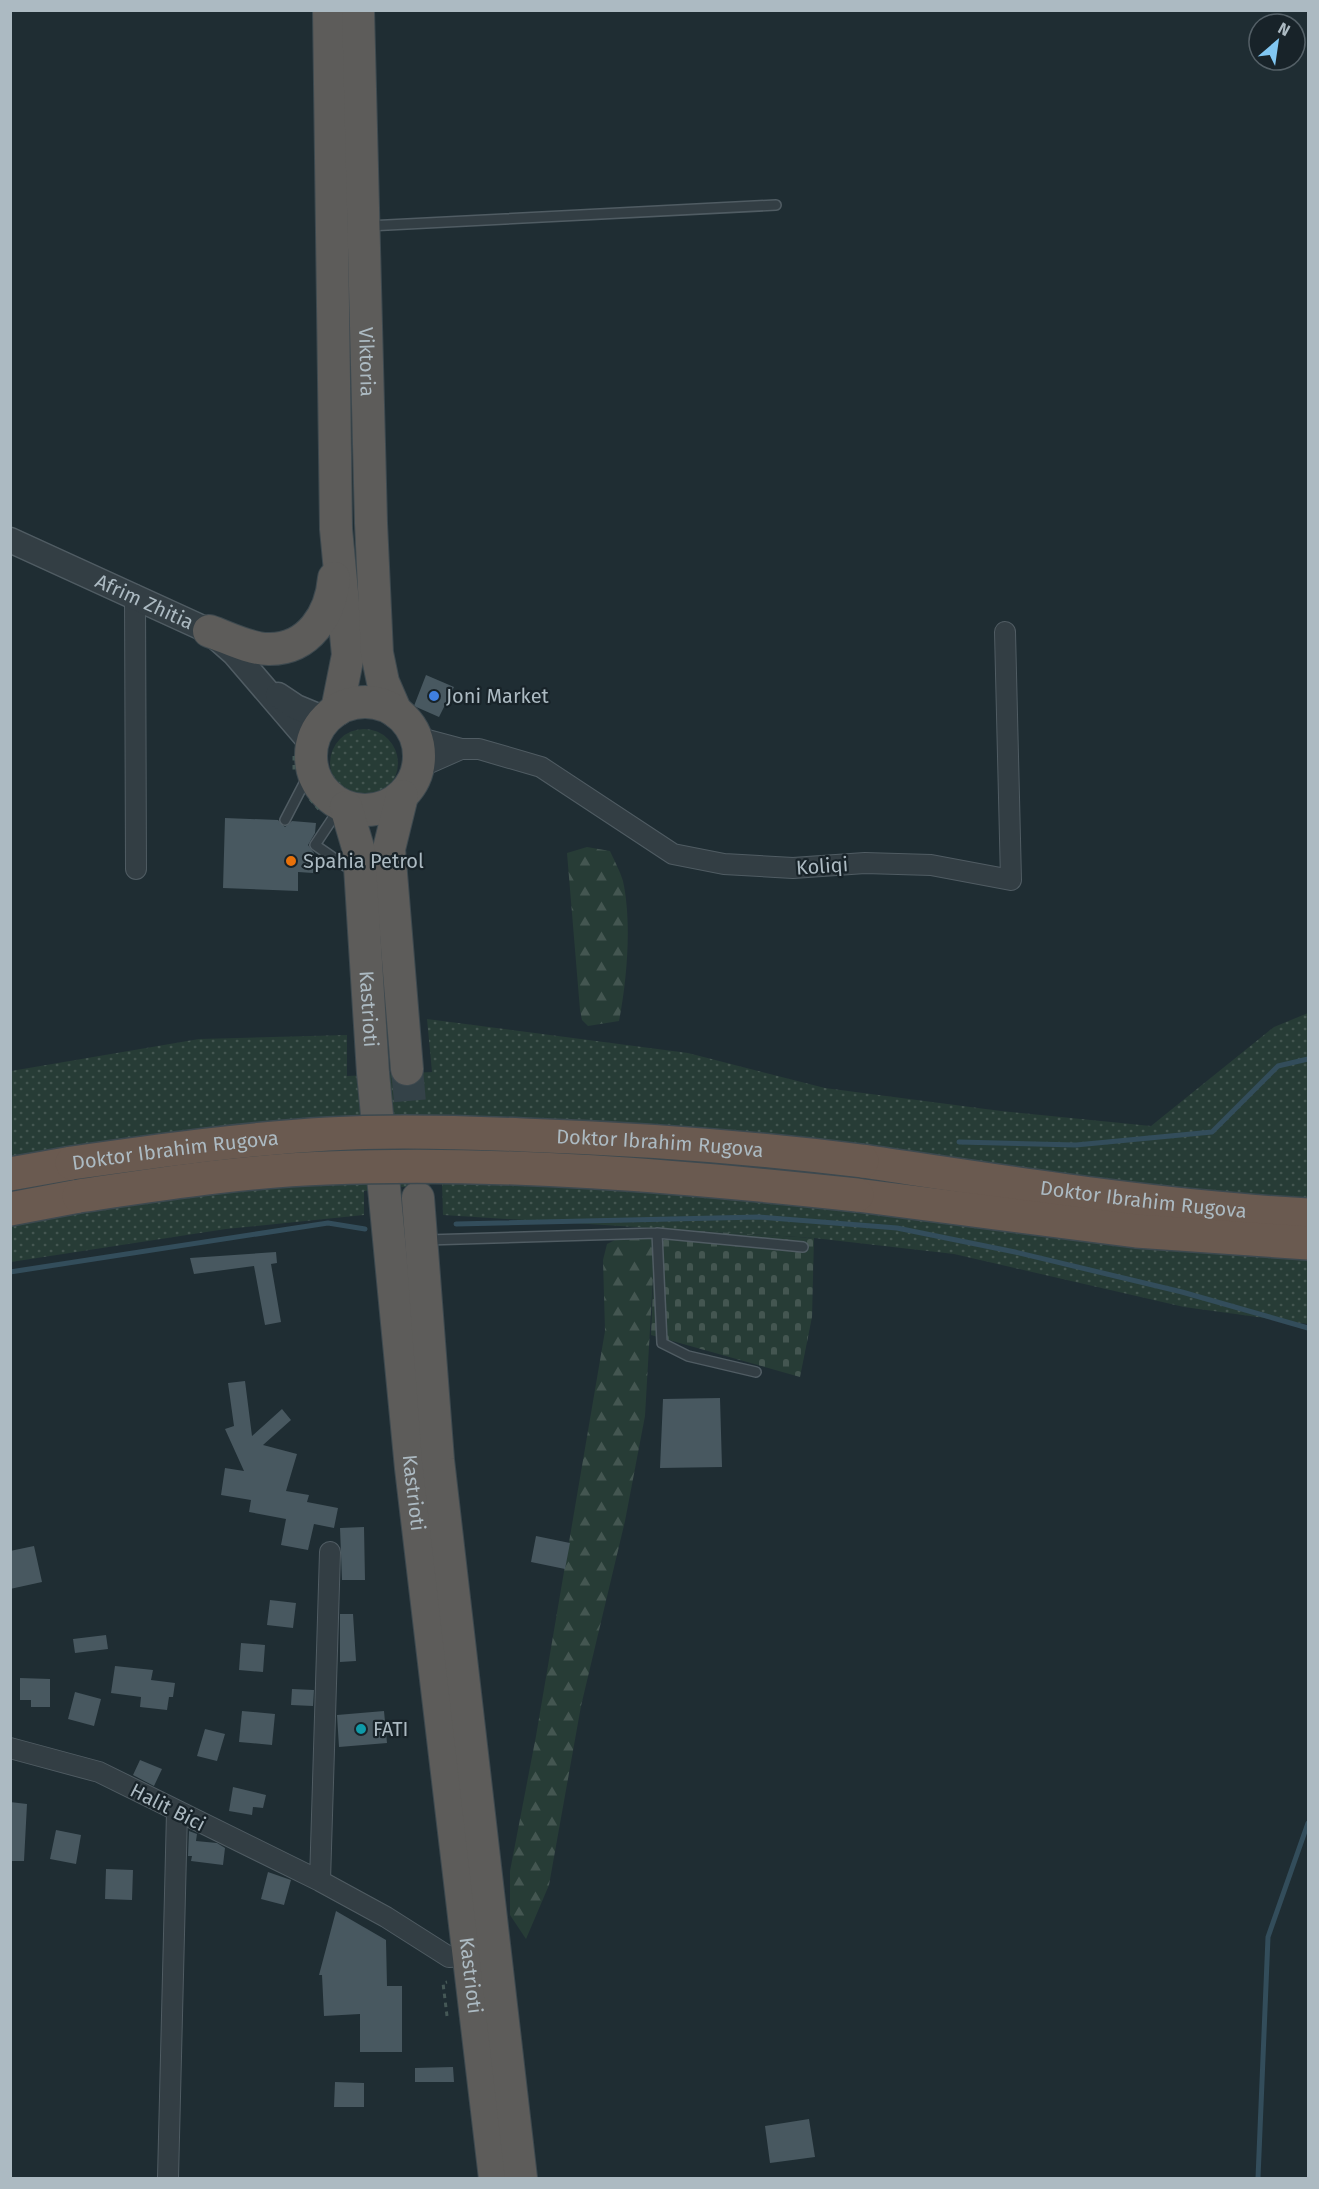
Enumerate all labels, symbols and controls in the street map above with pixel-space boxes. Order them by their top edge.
north arrow [1247,12,1307,72]
text: N [1275,18,1293,40]
street label: Viktoria [354,327,380,397]
street label: Afrim Zhitia [92,569,198,634]
place label: Joni Market [446,684,550,708]
marker: Joni Market [427,689,441,703]
place label: Spahia Petrol [303,849,424,873]
street label: Koliqi [795,852,849,880]
marker: Spahia Petrol [284,854,298,868]
street label: Kastrioti [355,970,383,1048]
street label: Doktor Ibrahim Rugova [556,1124,765,1162]
street label: Doktor Ibrahim Rugova [70,1126,279,1175]
street label: Doktor Ibrahim Rugova [1038,1175,1248,1223]
street label: Kastrioti [398,1453,430,1532]
place label: FATI [373,1717,409,1741]
marker: FATI [354,1722,368,1736]
street label: Halit Bici [126,1778,210,1836]
street label: Kastrioti [455,1936,487,2015]

